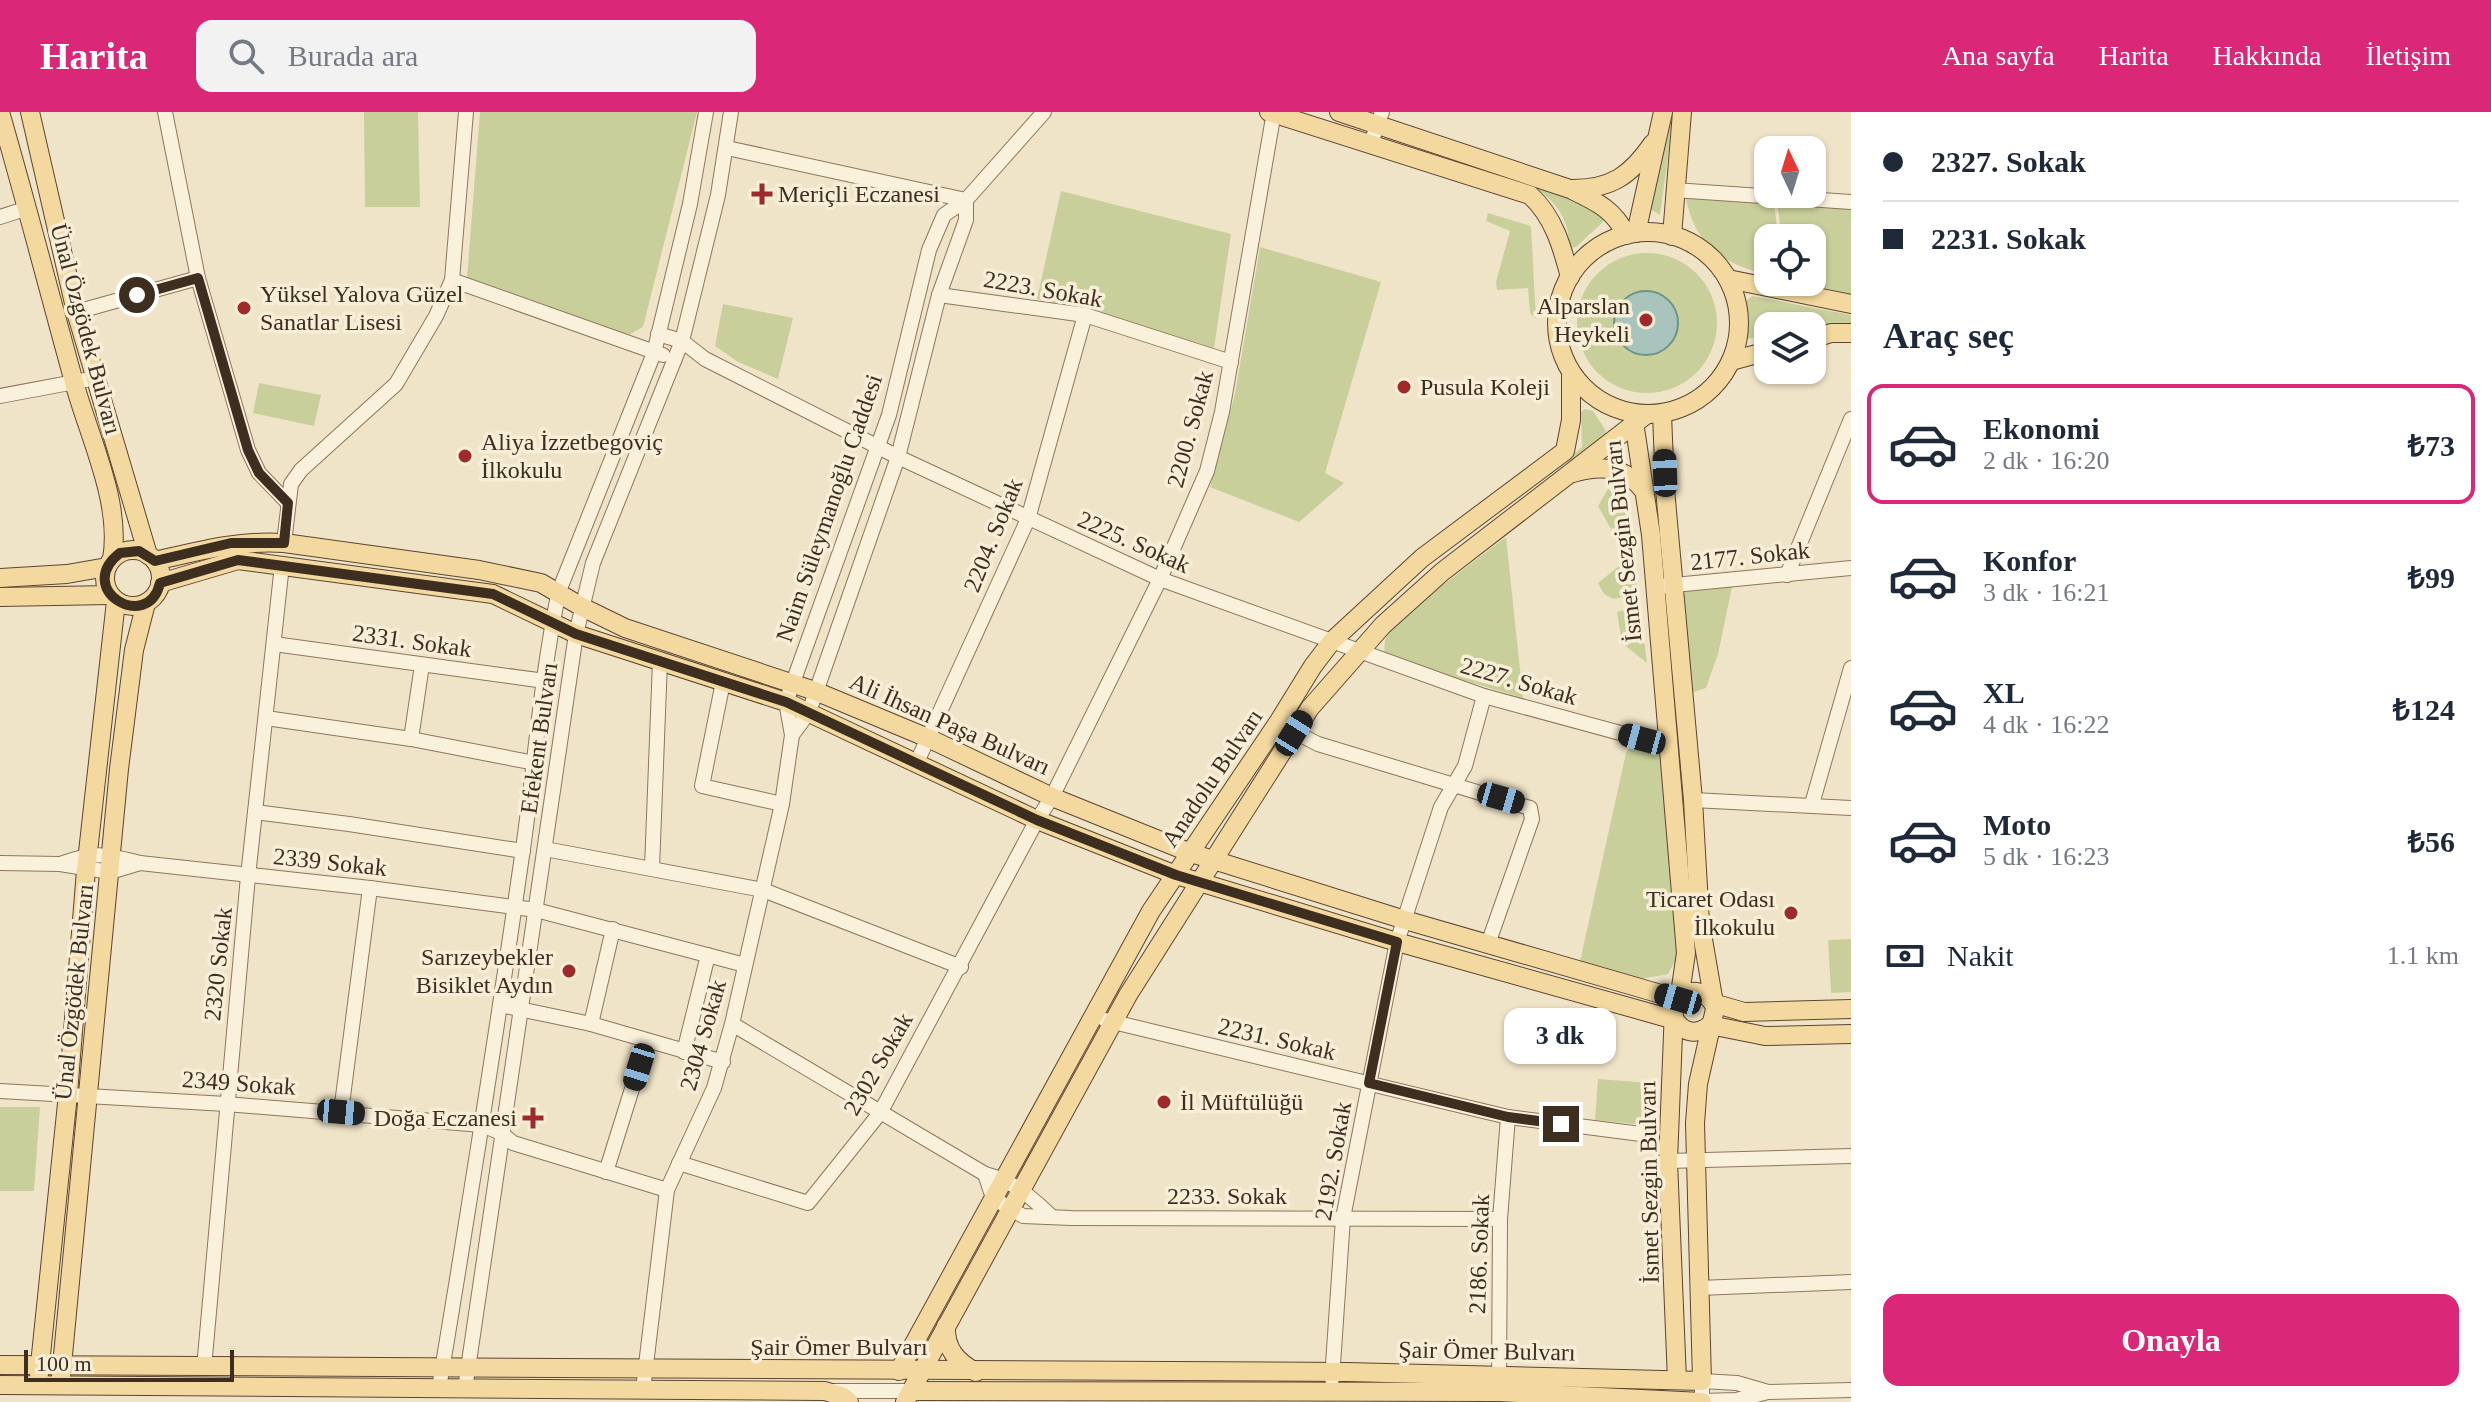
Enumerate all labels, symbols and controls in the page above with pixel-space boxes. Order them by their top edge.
search box [196,20,756,92]
icon: search [224,34,268,78]
text: Harita [40,35,148,77]
text: Burada ara [288,39,418,72]
text: Ana sayfa [1942,40,2055,71]
text: Harita [2099,40,2169,71]
text: Hakkında [2213,40,2321,71]
text: İletişim [2365,40,2451,71]
north arrow [1754,136,1826,208]
map controls [1754,136,1826,384]
text: 2327. Sokak [1931,145,2086,178]
place label: Meriçli Eczanesi [778,181,940,207]
marker: Meriçli Eczanesi [753,185,771,203]
street label: Ünal Özgödek Bulvarı [45,221,127,438]
text: 2231. Sokak [1931,222,2086,255]
button: locate [1754,224,1826,296]
street label: 2223. Sokak [982,266,1104,312]
route start [119,277,155,313]
place label: Yüksel Yalova Güzel Sanatlar Lisesi [260,281,464,335]
place label: Alparslan Heykeli [1537,293,1630,347]
marker: Yüksel Yalova Güzel Sanatlar Lisesi [235,299,253,317]
marker: Alparslan Heykeli [1637,311,1655,329]
button: layers [1754,312,1826,384]
text: Araç seç [1883,316,2014,356]
street label: 2200. Sokak [1162,368,1218,490]
street label: Naim Süleymanoğlu Caddesi [771,370,887,645]
place label: Pusula Koleji [1420,374,1550,400]
marker: Pusula Koleji [1395,378,1413,396]
icon: car [1887,408,1959,480]
text: Ekonomi [1983,412,2100,445]
place label: Aliya İzzetbegoviç İlkokulu [481,429,663,483]
text: ₺73 [2408,429,2455,462]
street label: İsmet Sezgin Bulvarı [1599,439,1647,643]
text: 2 dk · 16:20 [1983,446,2109,475]
marker: Aliya İzzetbegoviç İlkokulu [456,447,474,465]
car [1652,449,1678,497]
street label: 2204. Sokak [958,474,1028,596]
street label: 2225. Sokak [1074,506,1194,578]
street label: 2177. Sokak [1689,537,1811,575]
icon: car [1887,540,1959,612]
text: Konfor [1983,544,2076,577]
text: ₺99 [2408,561,2455,594]
text: 3 dk · 16:21 [1983,578,2109,607]
street label: 2331. Sokak [351,620,473,662]
street label: 2227. Sokak [1458,652,1580,710]
street label: Efekent Bulvarı [516,660,563,815]
street label: Ali İhsan Paşa Bulvarı [846,668,1055,780]
icon: car [1887,672,1959,744]
text: XL [1983,676,2025,709]
text: ₺124 [2393,693,2455,726]
street label: Anadolu Bulvarı [1156,704,1268,852]
car [1271,706,1317,760]
text: 4 dk · 16:22 [1983,710,2109,739]
car [1616,721,1668,757]
car [1475,780,1527,816]
icon: car [1887,804,1959,876]
text: Moto [1983,808,2051,841]
text: ₺56 [2408,825,2455,858]
text: 5 dk · 16:23 [1983,842,2109,871]
street label: 2339 Sokak [272,843,388,881]
street label: Ünal Özgödek Bulvarı [50,882,98,1101]
place label: Ticaret Odası İlkokulu [1646,886,1775,940]
marker: Ticaret Odası İlkokulu [1782,904,1800,922]
street label: 2320 Sokak [199,906,237,1022]
icon: cash [1883,934,1927,978]
text: Nakit [1947,939,2014,972]
text: 1.1 km [2387,941,2459,970]
place label: Sarızeybekler Bisiklet Aydın [416,944,553,998]
marker: Sarızeybekler Bisiklet Aydın [560,962,578,980]
street label: 2304 Sokak [675,977,731,1093]
car [1652,981,1704,1017]
street label: 2302 Sokak [838,1008,918,1120]
callout: 3 dk [1505,1008,1617,1064]
street label: 2231. Sokak [1216,1013,1338,1065]
text: 3 dk [1536,1021,1584,1050]
car [621,1041,657,1093]
street label: 2349 Sokak [181,1066,297,1100]
street label: İsmet Sezgin Bulvarı [1634,1080,1664,1284]
place label: İl Müftülüğü [1180,1089,1303,1115]
marker: İl Müftülüğü [1155,1093,1173,1111]
car [316,1098,366,1126]
street label: 2192. Sokak [1310,1100,1356,1222]
place label: Doğa Eczanesi [374,1105,517,1131]
route end [1543,1106,1579,1142]
marker: Doğa Eczanesi [524,1109,542,1127]
street label: 2233. Sokak [1167,1183,1287,1209]
street label: 2186. Sokak [1464,1194,1494,1314]
button: Onayla [1883,1294,2459,1386]
street label: Şair Ömer Bulvarı [750,1334,928,1360]
street label: Şair Ömer Bulvarı [1398,1336,1576,1366]
scale bar [24,1346,234,1382]
text: 100 m [36,1351,92,1376]

